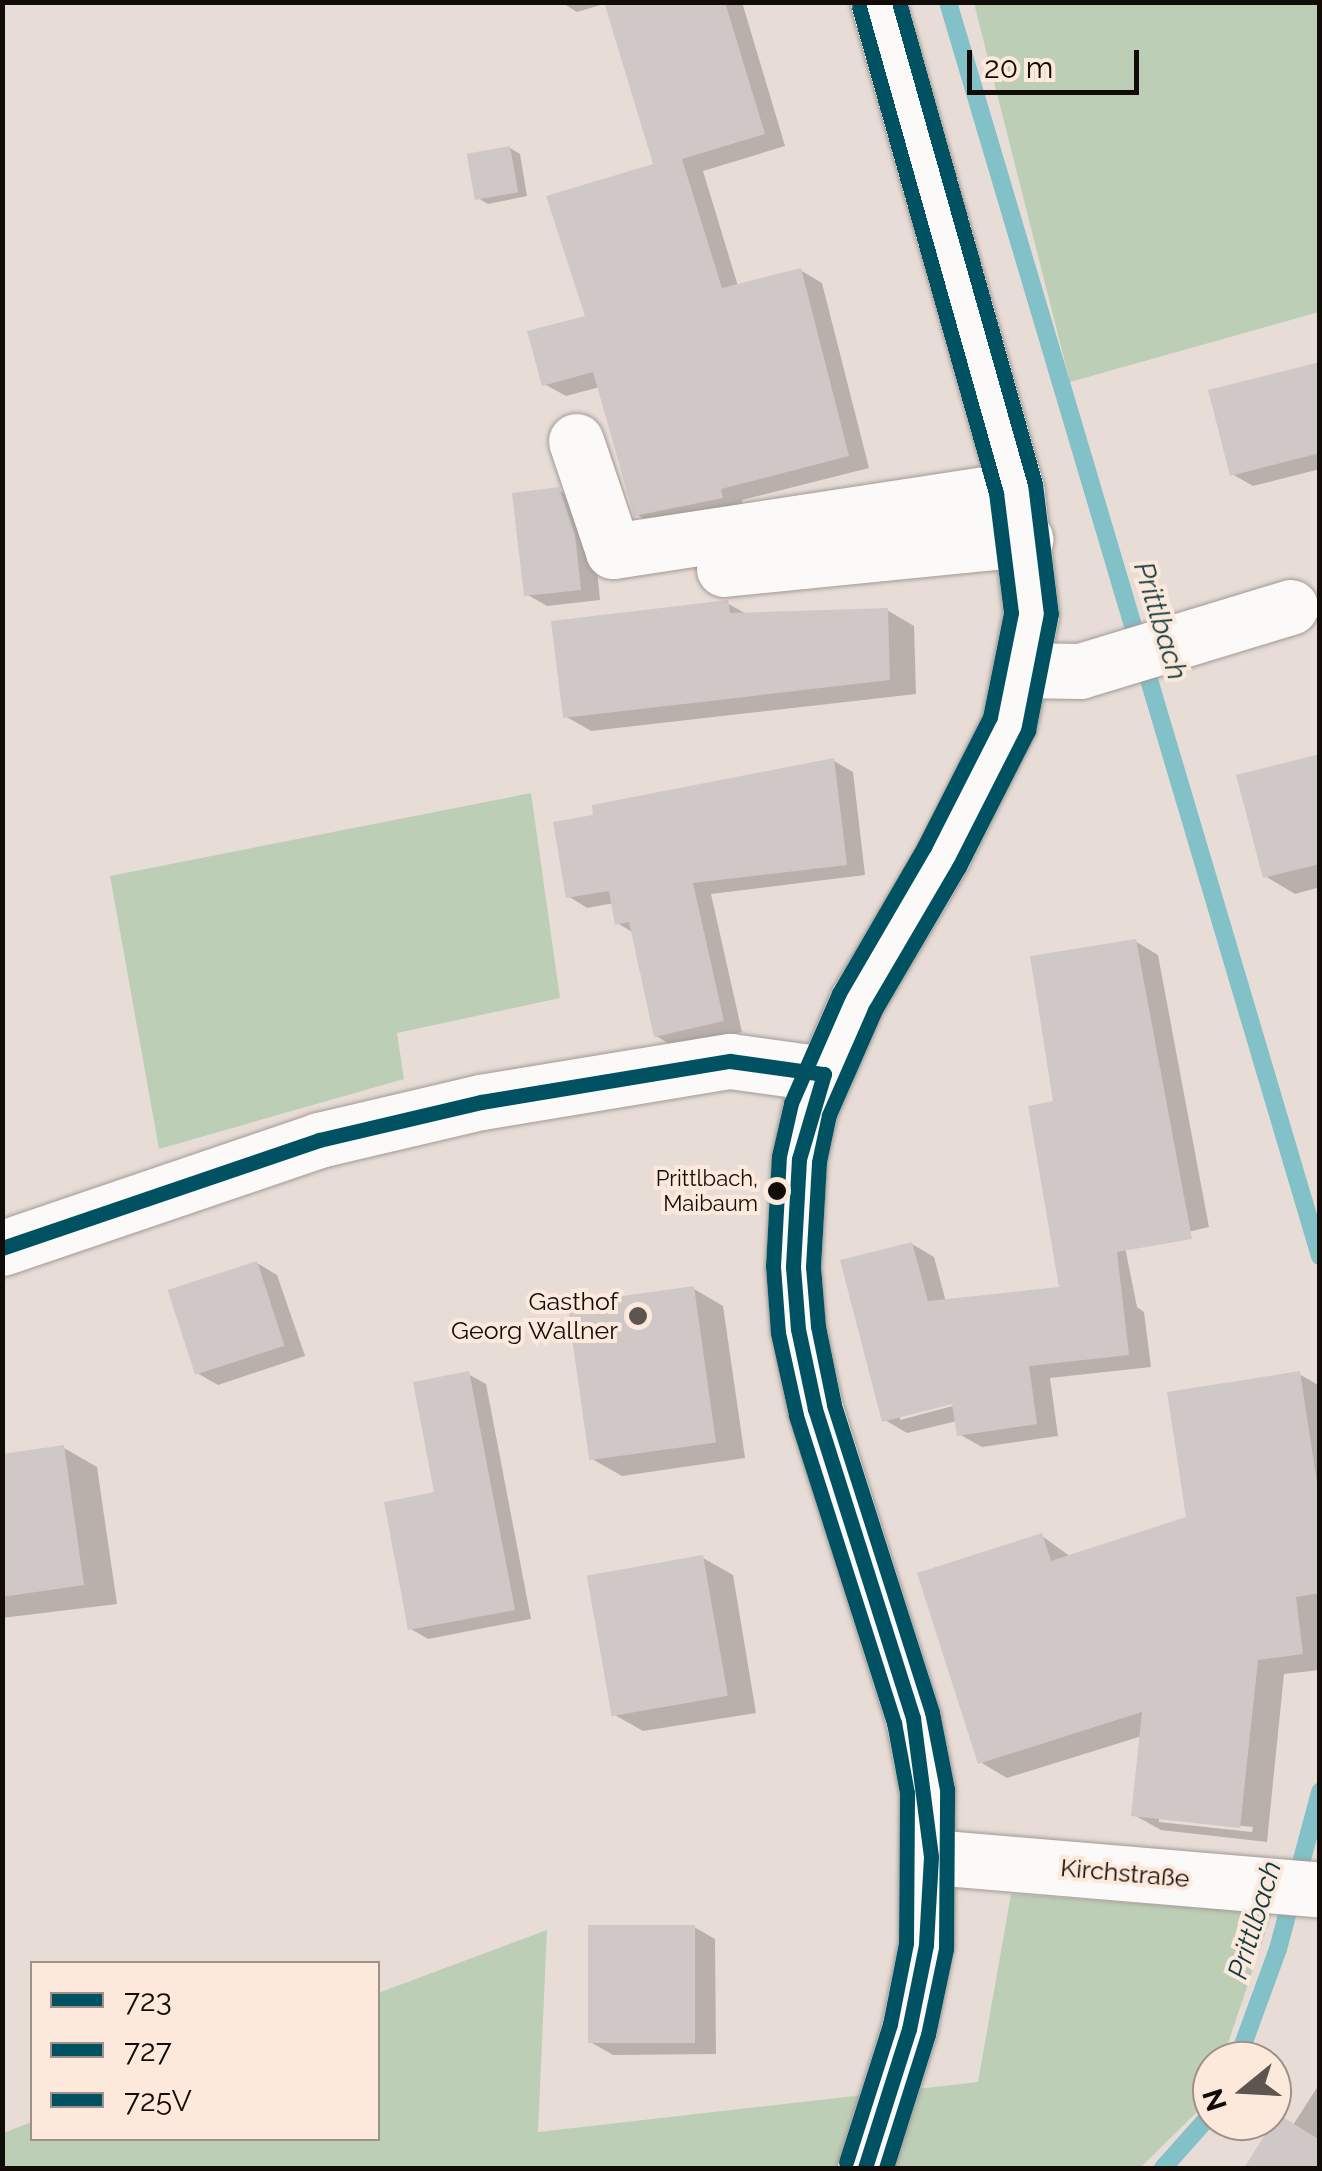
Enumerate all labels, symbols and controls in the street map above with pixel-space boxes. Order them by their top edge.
scale bar [972,30,1144,92]
text: 20 m [984,50,1053,85]
water label: Prittlbach [1126,558,1194,684]
place label: Prittlbach, Maibaum [656,1165,758,1216]
marker: Prittlbach, Maibaum [767,1181,787,1201]
place label: Gasthof Georg Wallner [450,1287,618,1346]
marker: Gasthof Georg Wallner [627,1305,649,1327]
street label: Kirchstraße [1059,1852,1191,1894]
water label: Prittlbach [1221,1857,1289,1983]
legend [30,1961,380,2141]
text: 723 [124,1983,172,2018]
text: 727 [124,2033,172,2068]
north arrow [1192,2041,1292,2141]
text: 725V [124,2083,192,2118]
text: N [1196,2085,1234,2115]

